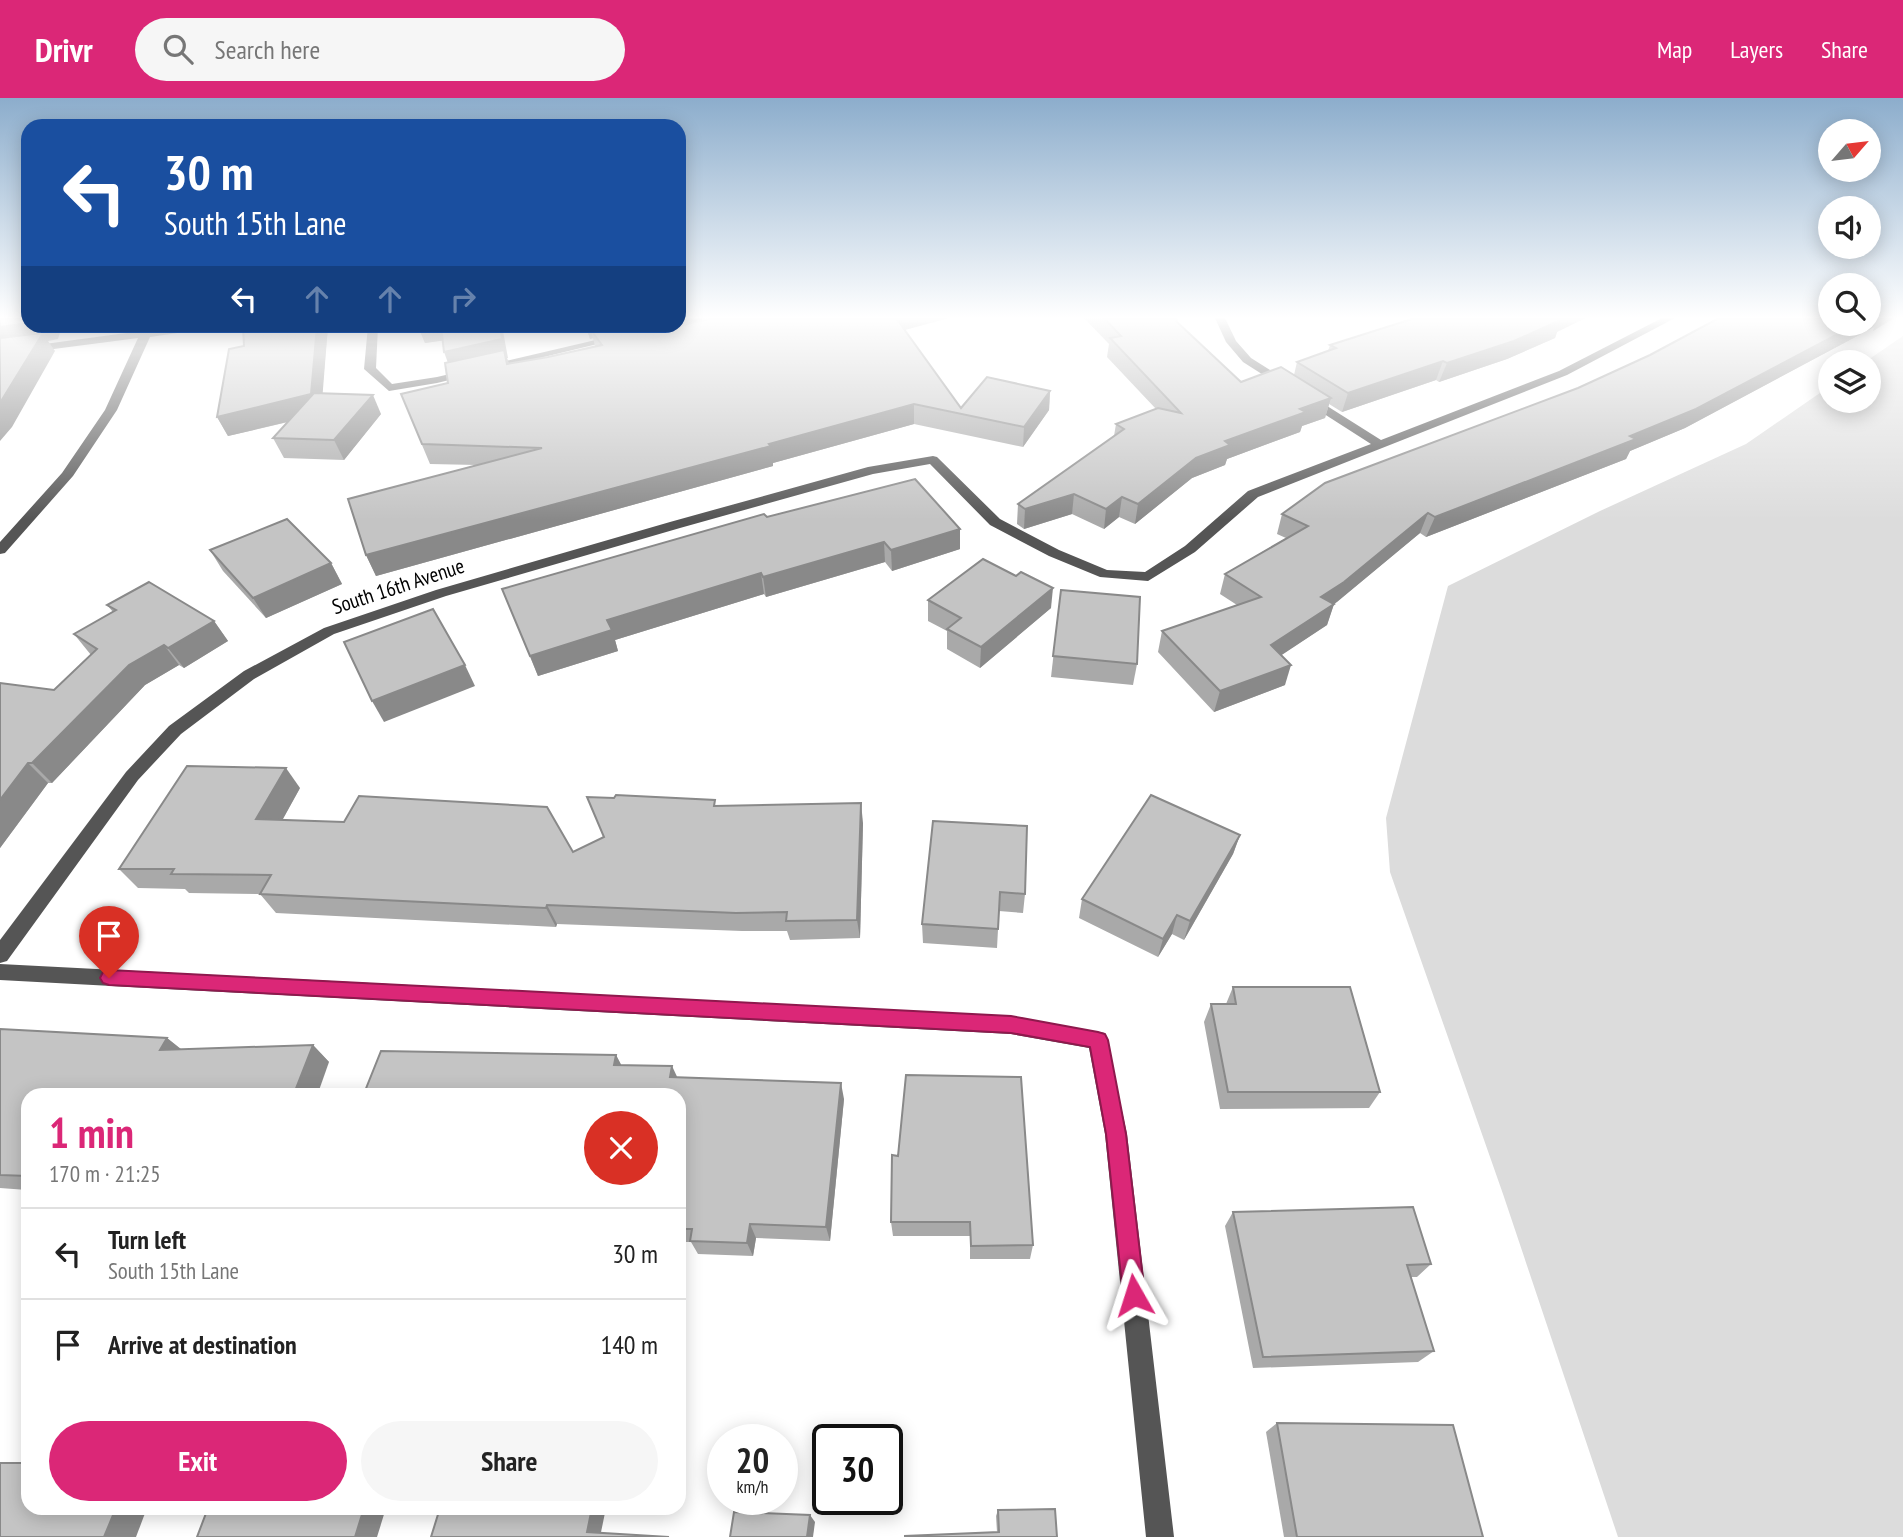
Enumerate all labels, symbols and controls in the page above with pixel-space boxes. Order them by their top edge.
search box [135,18,625,81]
text: Drivr [35,28,93,71]
icon: search [159,30,197,68]
text: Search here [215,33,320,66]
text: Map [1657,34,1692,65]
text: Layers [1730,34,1783,65]
text: Share [1821,34,1868,65]
north arrow [1818,119,1881,182]
map controls [1818,119,1881,413]
text: 30 m [164,140,253,204]
icon: left [49,147,140,238]
button: sound [1818,196,1881,259]
text: South 15th Lane [164,202,346,244]
button: search [1818,273,1881,336]
icon: left [225,280,263,318]
icon: ahead [298,280,336,318]
icon: ahead [371,280,409,318]
icon: right [444,280,482,318]
button: layers [1818,350,1881,413]
street label: South 16th Avenue [328,552,468,620]
pin [79,906,139,978]
icon: arrive [90,917,128,955]
text: 1 min [49,1105,134,1160]
button: close [584,1111,658,1185]
text: 170 m · 21:25 [49,1159,161,1188]
text: Turn left [108,1223,186,1256]
icon: left [49,1235,87,1273]
text: 30 m [612,1237,658,1270]
text: South 15th Lane [108,1256,239,1285]
position arrow [1097,1258,1171,1332]
icon: arrive [49,1326,87,1364]
text: Arrive at destination [108,1328,297,1361]
text: 140 m [600,1328,658,1361]
button: Exit [49,1421,347,1501]
button: Share [361,1421,658,1501]
speed limit sign: 30 [812,1424,903,1515]
text: 20 [736,1437,769,1483]
text: km/h [737,1475,768,1498]

